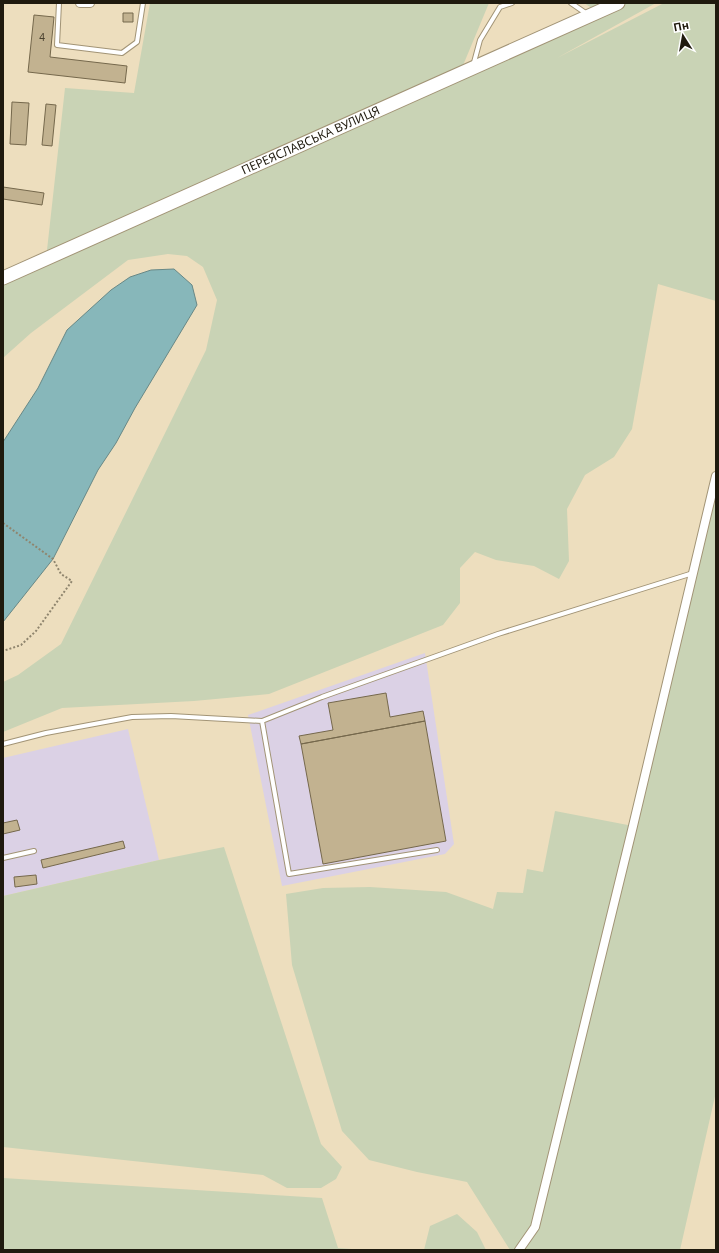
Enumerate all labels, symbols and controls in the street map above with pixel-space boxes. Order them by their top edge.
north arrow [663,16,703,56]
text: Пн [672,17,690,35]
house number: 4 [39,30,45,44]
street label: ПЕРЕЯСЛАВСЬКА ВУЛИЦЯ [238,102,382,178]

